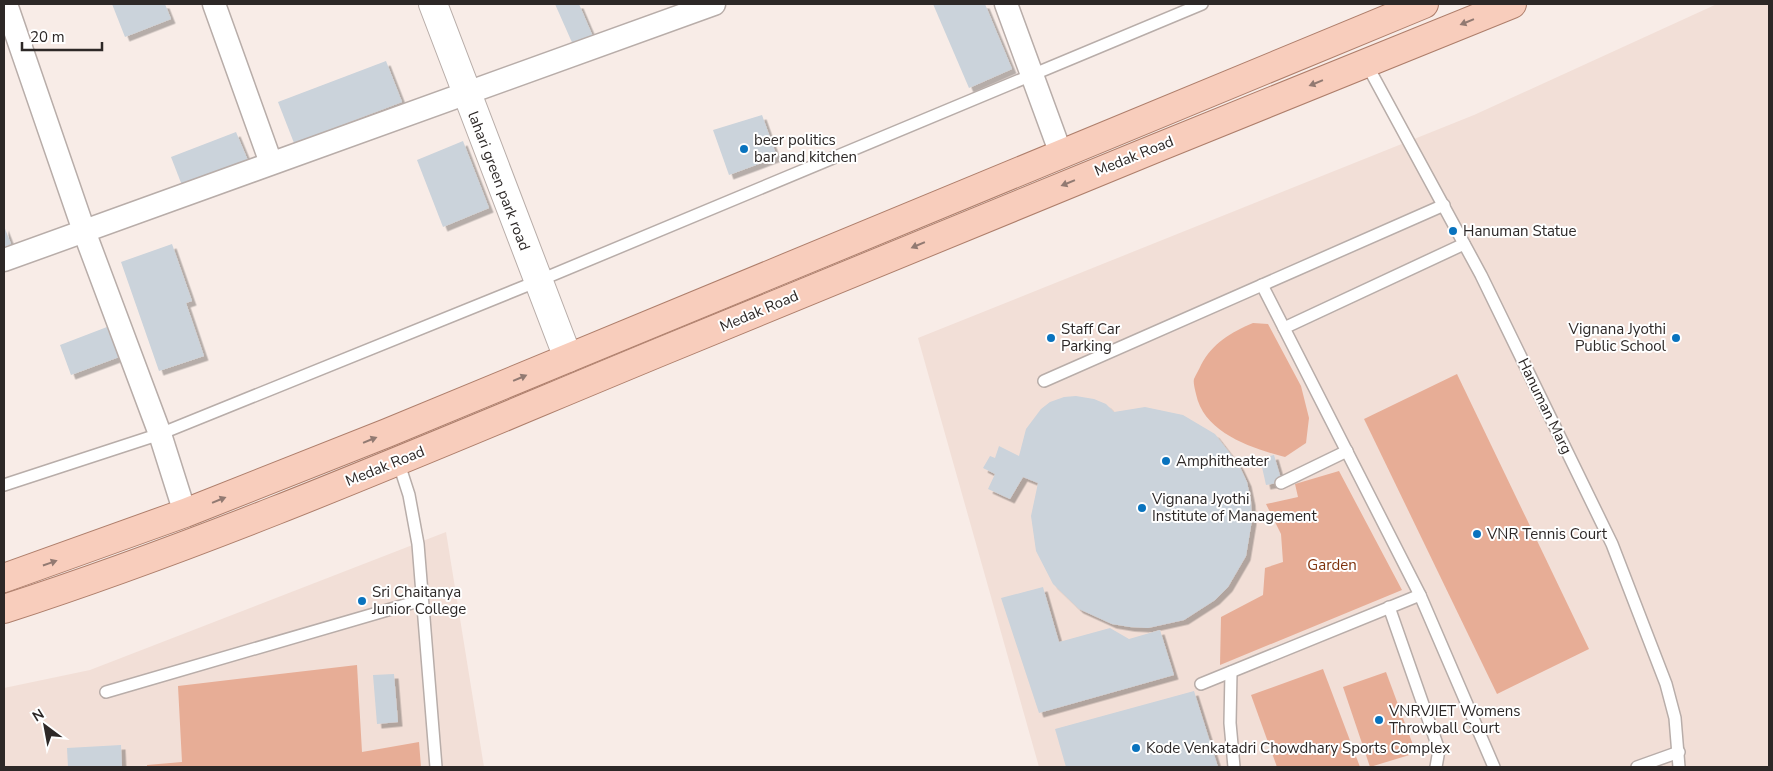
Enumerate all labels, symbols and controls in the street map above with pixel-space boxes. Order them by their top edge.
one-way arrow [1459,18,1474,26]
scale bar [22,20,102,52]
text: 20 m [30,27,65,47]
one-way arrow [1309,79,1323,87]
street label: lahari green park road [463,108,535,254]
place label: beer politics bar and kitchen [754,130,857,167]
street label: Medak Road [1091,131,1177,181]
marker: beer politics bar and kitchen [738,143,750,155]
one-way arrow [1060,179,1075,187]
place label: Hanuman Statue [1463,221,1577,241]
marker: Hanuman Statue [1447,225,1459,237]
one-way arrow [910,241,925,249]
street label: Medak Road [717,285,801,337]
place label: Staff Car Parking [1061,319,1121,356]
place label: Vignana Jyothi Public School [1568,319,1667,356]
marker: Staff Car Parking [1045,332,1057,344]
marker: Vignana Jyothi Public School [1670,332,1682,344]
street label: Hanuman Marg [1513,355,1577,457]
one-way arrow [513,374,527,382]
one-way arrow [363,436,378,444]
street label: Medak Road [342,441,428,491]
place label: Amphitheater [1176,451,1269,471]
marker: Amphitheater [1160,455,1172,467]
place label: Vignana Jyothi Institute of Management [1151,489,1317,526]
one-way arrow [211,496,226,503]
marker: Vignana Jyothi Institute of Management [1136,502,1148,514]
place label: VNR Tennis Court [1486,524,1608,544]
marker: VNR Tennis Court [1471,528,1483,540]
park label: Garden [1307,555,1357,575]
one-way arrow [43,559,58,567]
place label: Sri Chaitanya Junior College [371,582,466,619]
marker: Sri Chaitanya Junior College [356,595,368,607]
north arrow [20,701,70,751]
place label: VNRVJIET Womens Throwball Court [1388,701,1520,738]
text: N [29,705,48,726]
marker: VNRVJIET Womens Throwball Court [1373,714,1385,726]
place label: Kode Venkatadri Chowdhary Sports Complex [1146,738,1450,758]
marker: Kode Venkatadri Chowdhary Sports Complex [1130,742,1142,754]

